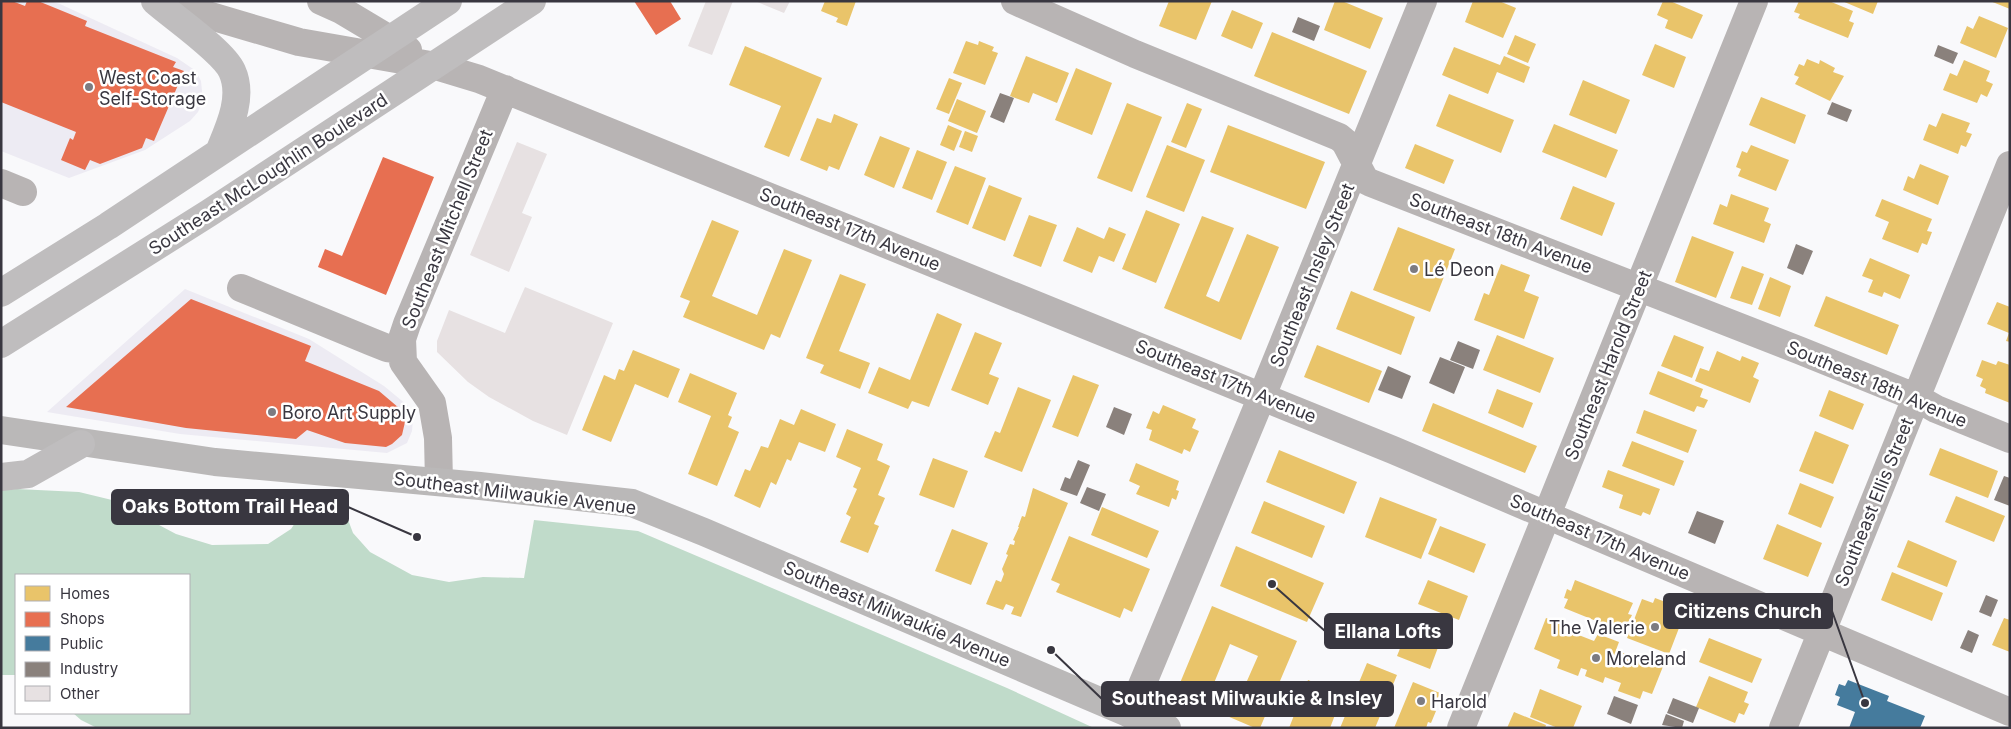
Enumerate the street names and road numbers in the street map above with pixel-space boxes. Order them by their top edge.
street label: Southeast McLoughlin Boulevard [145,89,391,259]
street label: Southeast Mitchell Street [397,126,497,332]
street label: Southeast Insley Street [1266,180,1359,370]
street label: Southeast 17th Avenue [757,183,943,275]
street label: Southeast 18th Avenue [1407,188,1595,278]
street label: Southeast Harold Street [1560,267,1656,463]
street label: Southeast 17th Avenue [1133,335,1319,427]
street label: Southeast 18th Avenue [1784,336,1970,432]
street label: Southeast Ellis Street [1831,415,1917,589]
street label: Southeast Milwaukie Avenue [393,468,637,518]
street label: Southeast 17th Avenue [1507,490,1693,584]
street label: Southeast Milwaukie Avenue [780,557,1014,671]

